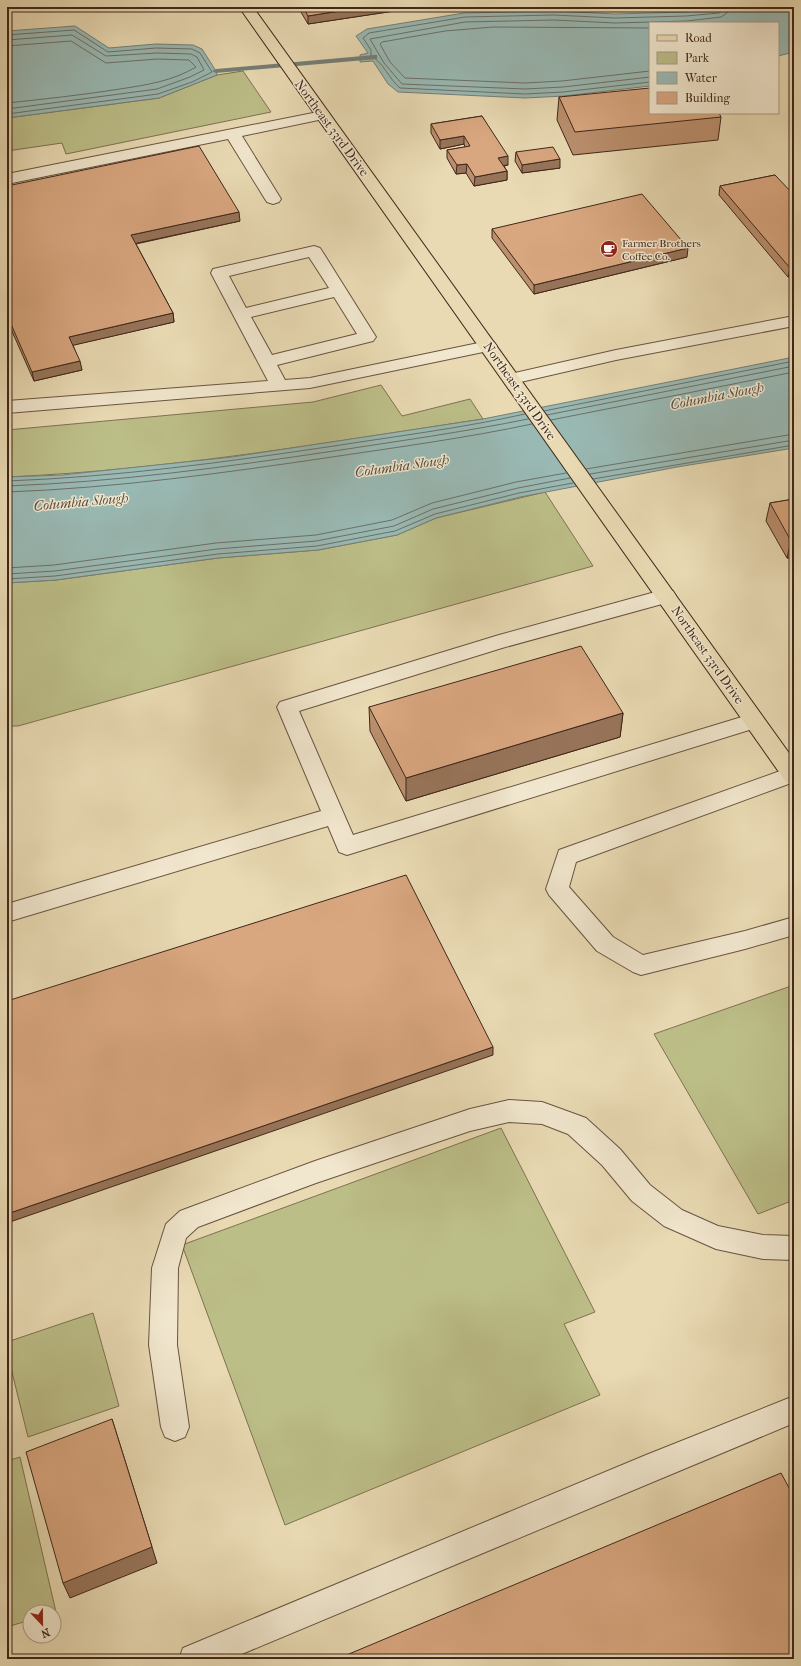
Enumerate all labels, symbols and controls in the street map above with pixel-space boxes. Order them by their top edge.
legend [649,22,779,114]
text: Road [685,31,712,45]
text: Park [685,51,710,65]
text: Water [684,71,718,85]
street label: Northeast 33rd Drive [292,77,372,180]
text: Building [685,91,730,105]
place label: Farmer Brothers Coffee Co. [622,237,701,263]
cafe icon: Farmer Brothers Coffee Co. [599,239,619,259]
street label: Northeast 33rd Drive [481,339,560,443]
water label: Columbia Slough [669,379,765,413]
water label: Columbia Slough [354,451,450,481]
water label: Columbia Slough [33,489,129,515]
street label: Northeast 33rd Drive [669,603,748,707]
north arrow [22,1604,62,1644]
text: N [39,1625,52,1641]

